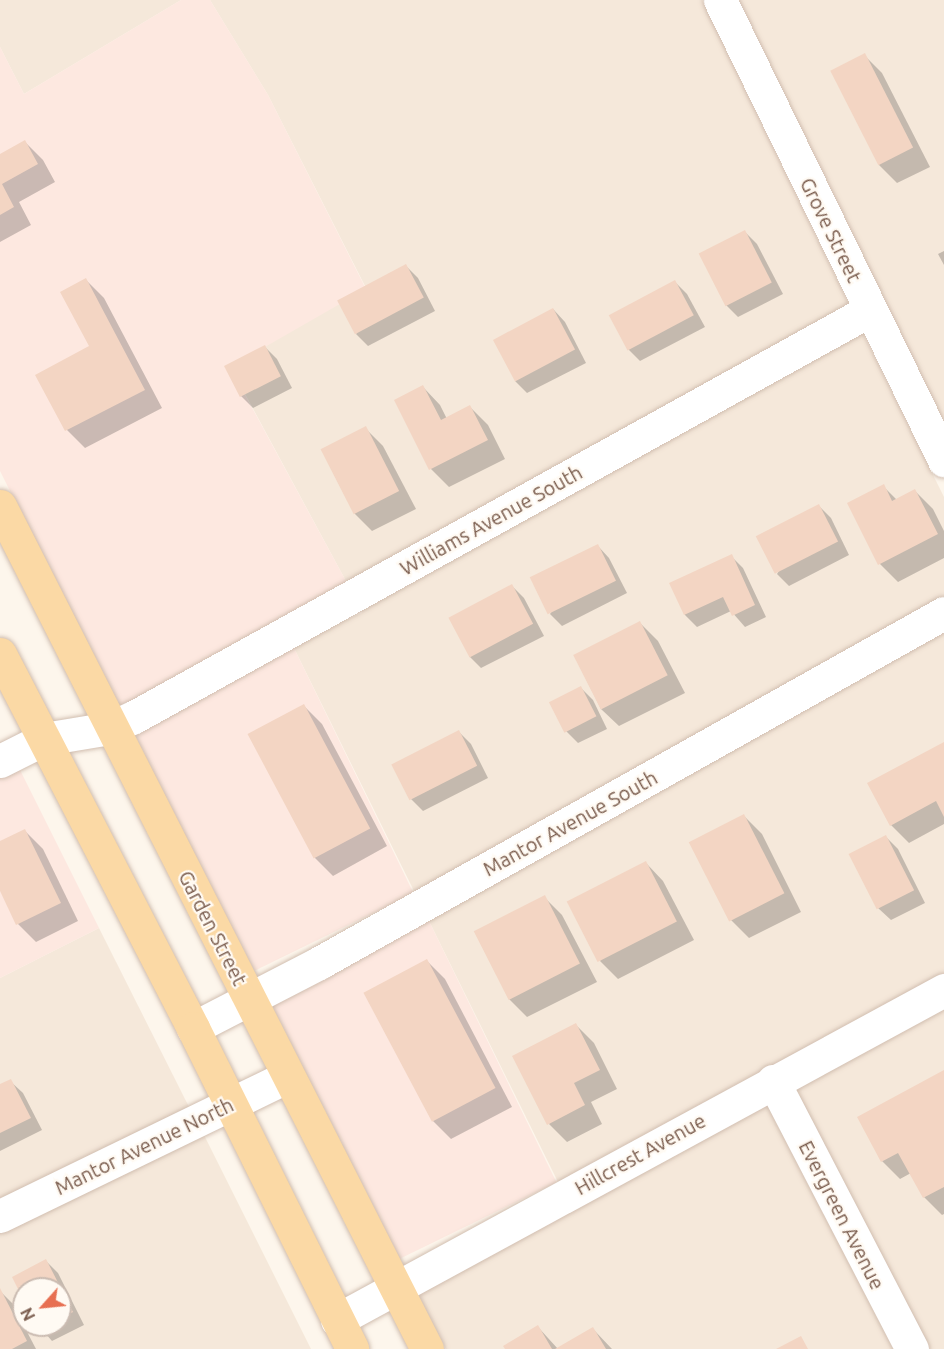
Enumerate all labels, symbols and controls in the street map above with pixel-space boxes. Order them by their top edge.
street label: Grove Street [795,174,867,286]
street label: Williams Avenue South [396,460,586,580]
street label: Mantor Avenue South [479,765,661,881]
street label: Garden Street [174,867,252,989]
street label: Mantor Avenue North [51,1092,237,1200]
street label: Hillcrest Avenue [570,1108,710,1200]
street label: Evergreen Avenue [794,1137,890,1293]
north arrow [12,1277,72,1337]
text: N [17,1305,38,1324]

